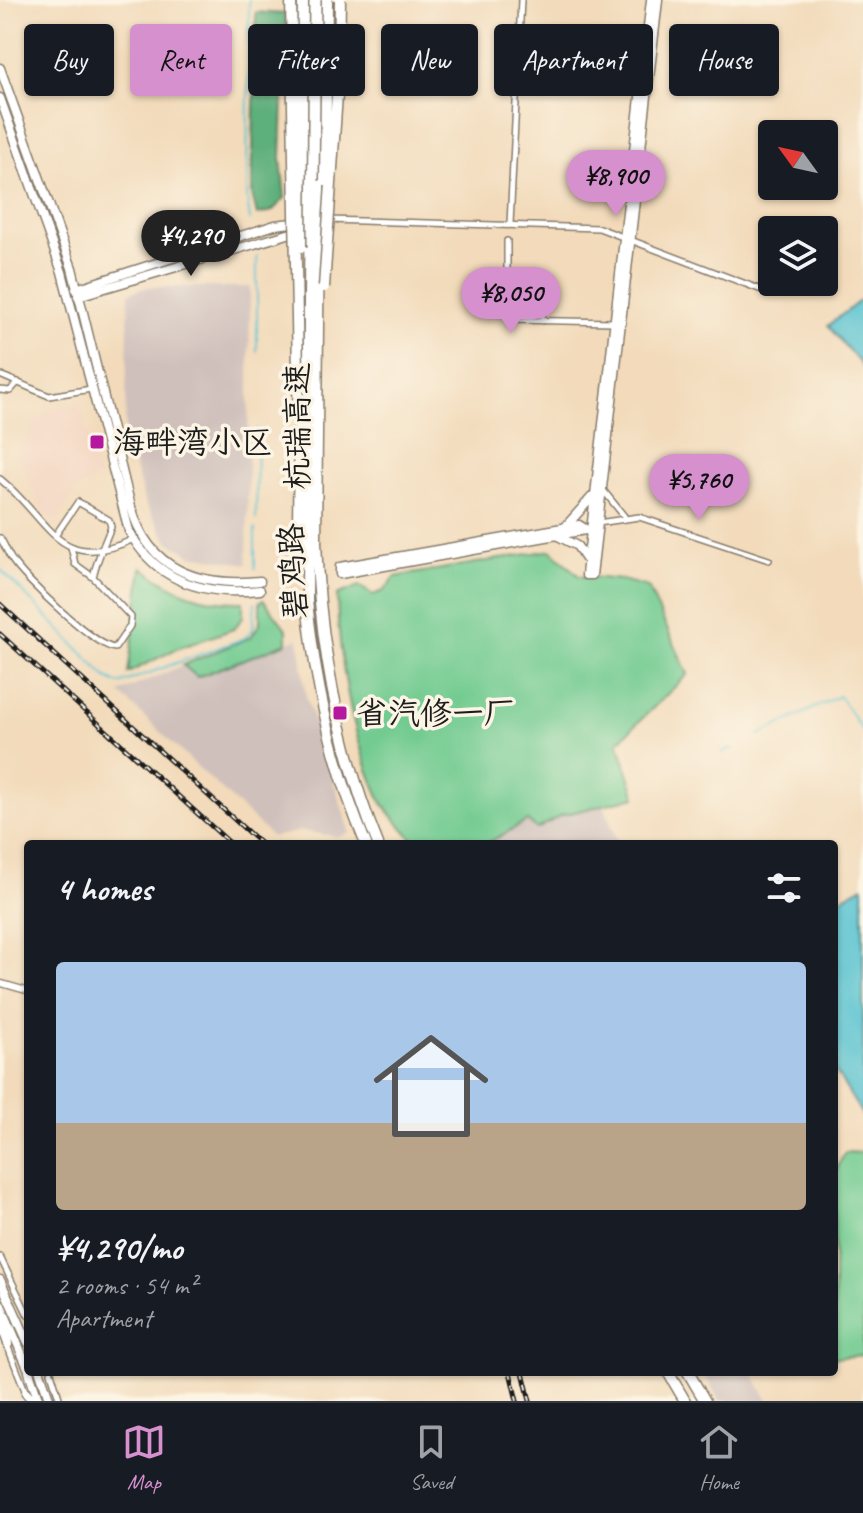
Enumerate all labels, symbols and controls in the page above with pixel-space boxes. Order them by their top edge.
chip: Buy [24,24,114,96]
chip: Rent [130,24,232,96]
chip: Filters [248,24,365,96]
chip: New [381,24,478,96]
chip: Apartment [494,24,653,96]
chip: House [669,24,779,96]
north arrow [758,120,838,200]
map controls [758,120,838,296]
pin: ¥8,900 [551,150,681,218]
text: ¥8,900 [584,159,648,192]
pin: ¥4,290 [126,210,256,278]
button: layers [758,216,838,296]
text: ¥4,290 [159,219,223,252]
pin: ¥8,050 [446,267,576,335]
text: ¥8,050 [479,276,543,309]
street label: 杭瑞高速 [277,362,318,490]
place label: 海畔湾小区 [113,422,273,463]
marker: 海畔湾小区 [88,433,106,451]
pin: ¥5,760 [634,454,764,522]
text: ¥5,760 [667,463,731,496]
street label: 碧鸡路 [270,522,316,620]
place label: 省汽修一厂 [356,693,516,734]
marker: 省汽修一厂 [331,704,349,722]
icon: filters [762,866,806,910]
text: 4 homes [56,867,152,910]
icon: home [359,1014,503,1158]
text: ¥4,290/mo [56,1226,182,1269]
text: 2 rooms · 54 m² [56,1269,197,1302]
text: Apartment [56,1302,152,1335]
tab: Map [122,1420,166,1496]
tab: Saved [409,1420,453,1496]
tab: Home [697,1420,741,1496]

